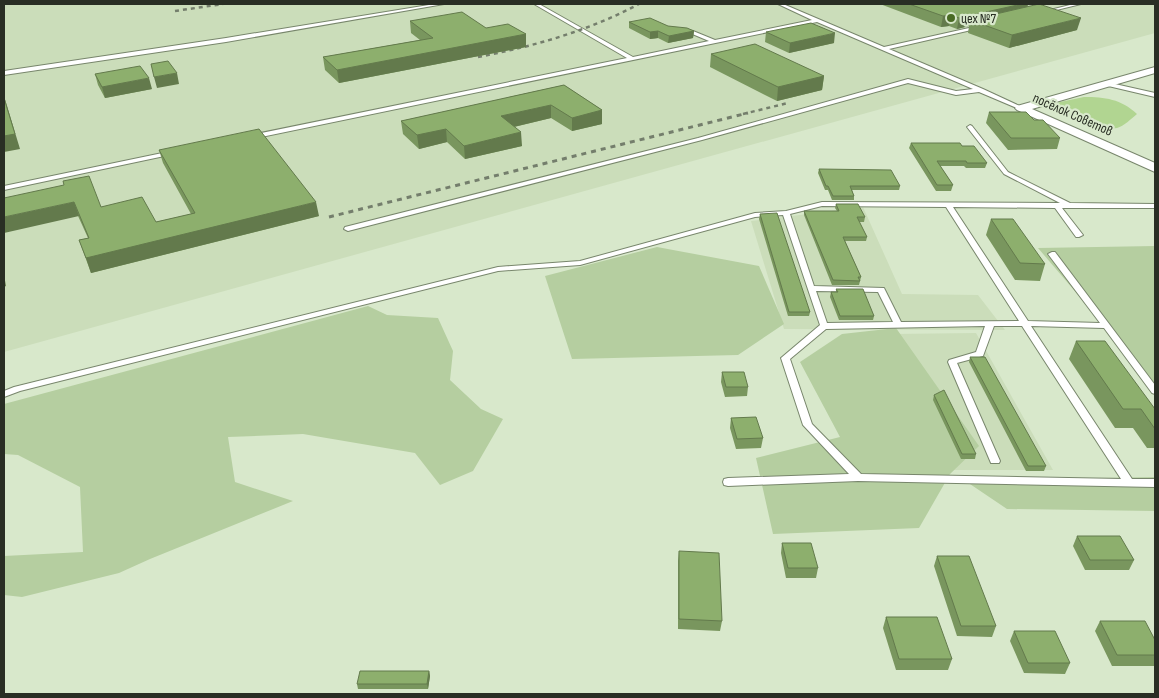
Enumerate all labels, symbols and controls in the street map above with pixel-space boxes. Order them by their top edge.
place label: цех №7 [961,10,996,27]
marker: цех №7 [945,12,957,24]
street label: посёлок Советов [1030,89,1116,140]

